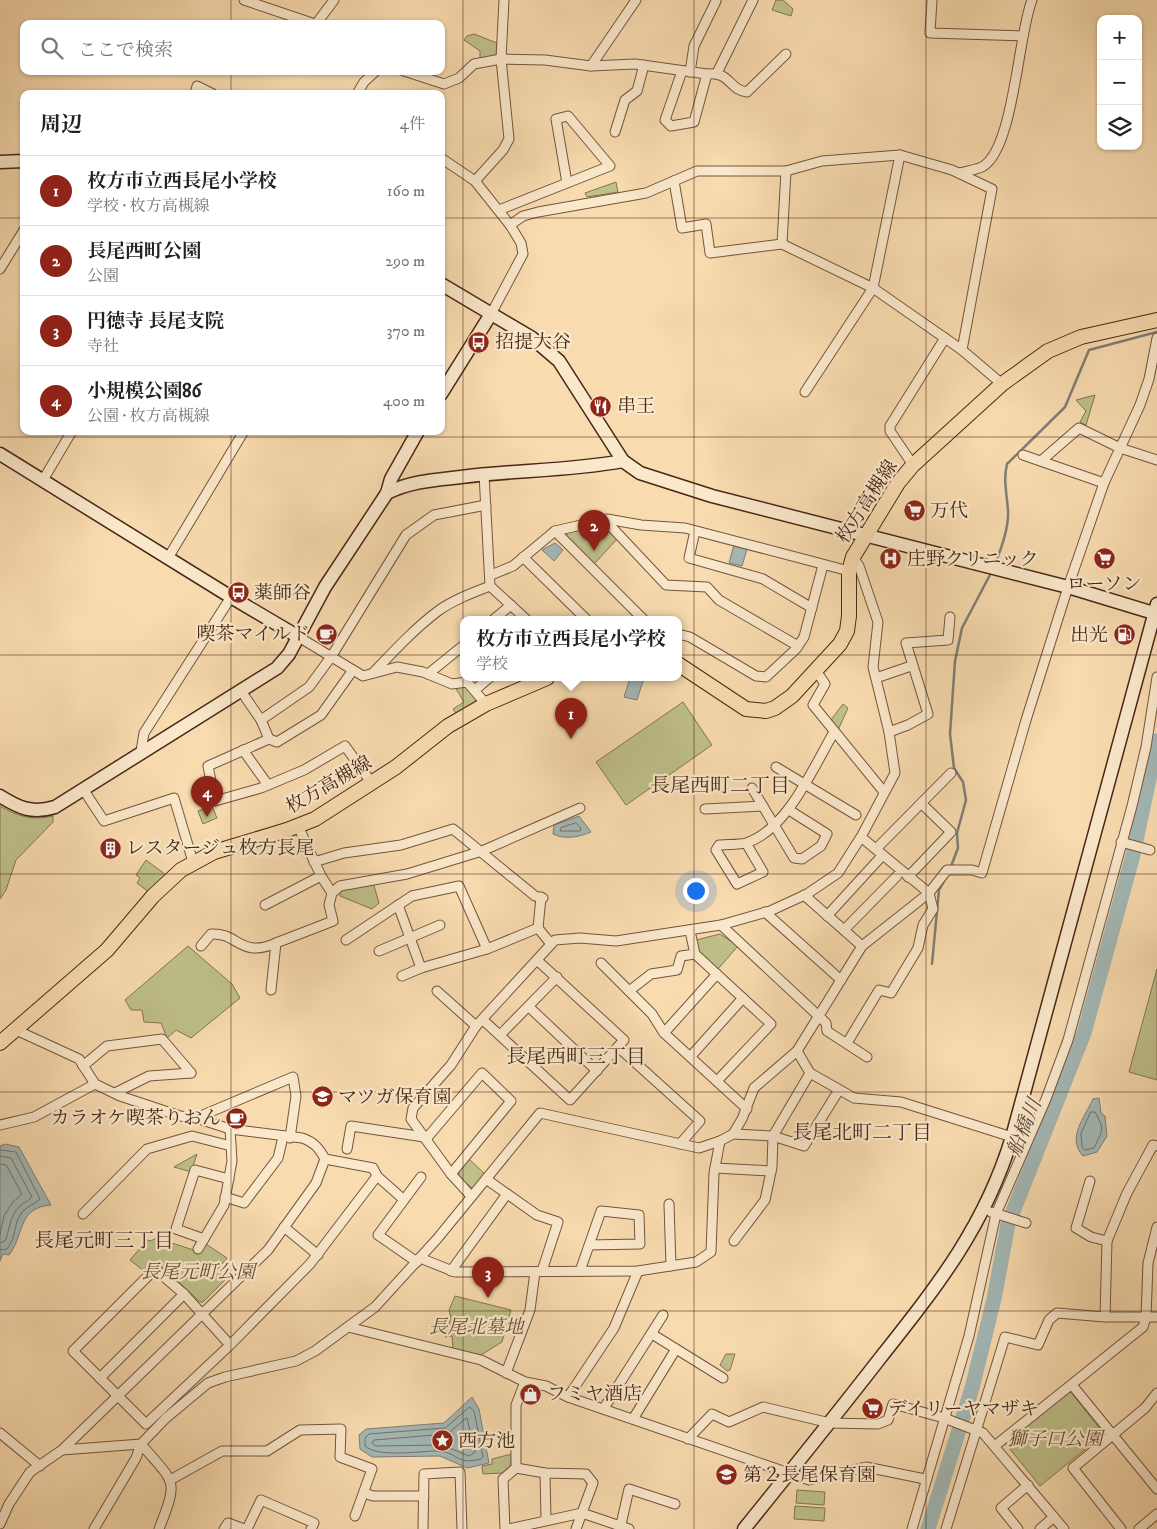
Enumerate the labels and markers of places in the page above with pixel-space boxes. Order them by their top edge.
bus stop icon: 招提大谷 [467,330,491,354]
place label: 招提大谷 [495,331,571,354]
restaurant icon: 串王 [589,394,613,418]
place label: 串王 [617,395,655,418]
supermarket icon: 万代 [902,499,926,523]
place label: 万代 [930,500,968,523]
pin: 2 [578,510,610,551]
supermarket icon: ローソン [1092,546,1116,570]
hospital icon: 庄野クリニック [879,547,903,571]
place label: 庄野クリニック [907,548,1039,571]
place label: ローソン [1066,573,1142,596]
bus stop icon: 薬師谷 [226,581,250,605]
place label: 薬師谷 [254,582,311,605]
cafe icon: 喫茶マイルド [314,622,338,646]
place label: 喫茶マイルド [196,623,310,646]
fuel station icon: 出光 [1112,623,1136,647]
place label: 出光 [1070,624,1108,647]
pin: 1 [555,698,587,739]
pin: 4 [191,776,223,817]
building icon: レスタージュ枚方長尾 [98,836,122,860]
place label: レスタージュ枚方長尾 [126,837,315,860]
school or university icon: マツガ保育園 [310,1085,334,1109]
place label: マツガ保育園 [338,1086,451,1109]
cafe icon: カラオケ喫茶りおん [225,1106,249,1130]
place label: カラオケ喫茶りおん [50,1107,221,1130]
pin: 3 [472,1257,504,1298]
shop icon: フミヤ酒店 [519,1382,543,1406]
place label: フミヤ酒店 [547,1383,642,1406]
supermarket icon: デイリーヤマザキ [860,1397,884,1421]
place label: デイリーヤマザキ [888,1398,1039,1421]
place icon: 西方池 [430,1429,454,1453]
place label: 西方池 [458,1430,515,1453]
school or university icon: 第２長尾保育園 [715,1463,739,1487]
place label: 第２長尾保育園 [743,1464,876,1487]

